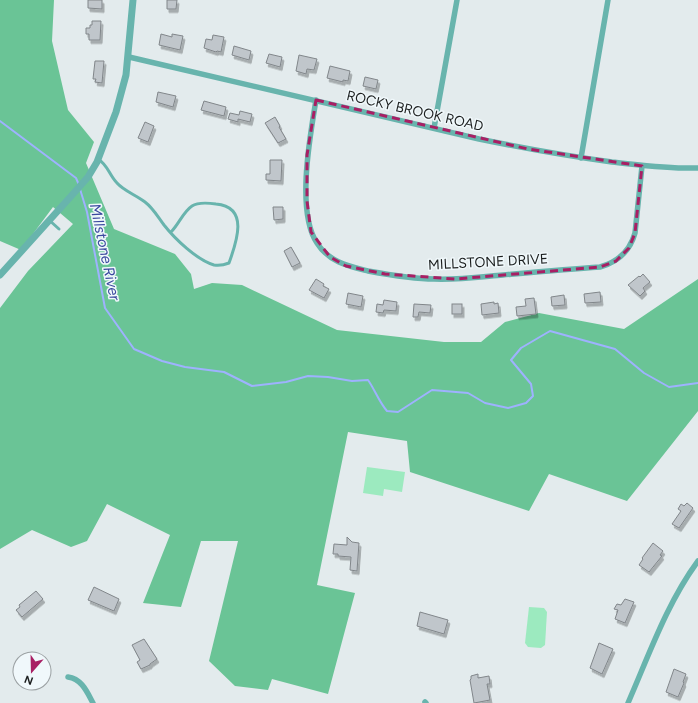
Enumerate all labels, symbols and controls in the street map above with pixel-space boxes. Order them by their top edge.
street label: ROCKY BROOK ROAD [345,87,485,135]
water label: Millstone River [86,202,124,303]
street label: MILLSTONE DRIVE [428,250,548,274]
north arrow [12,651,52,691]
text: N [23,672,35,687]

